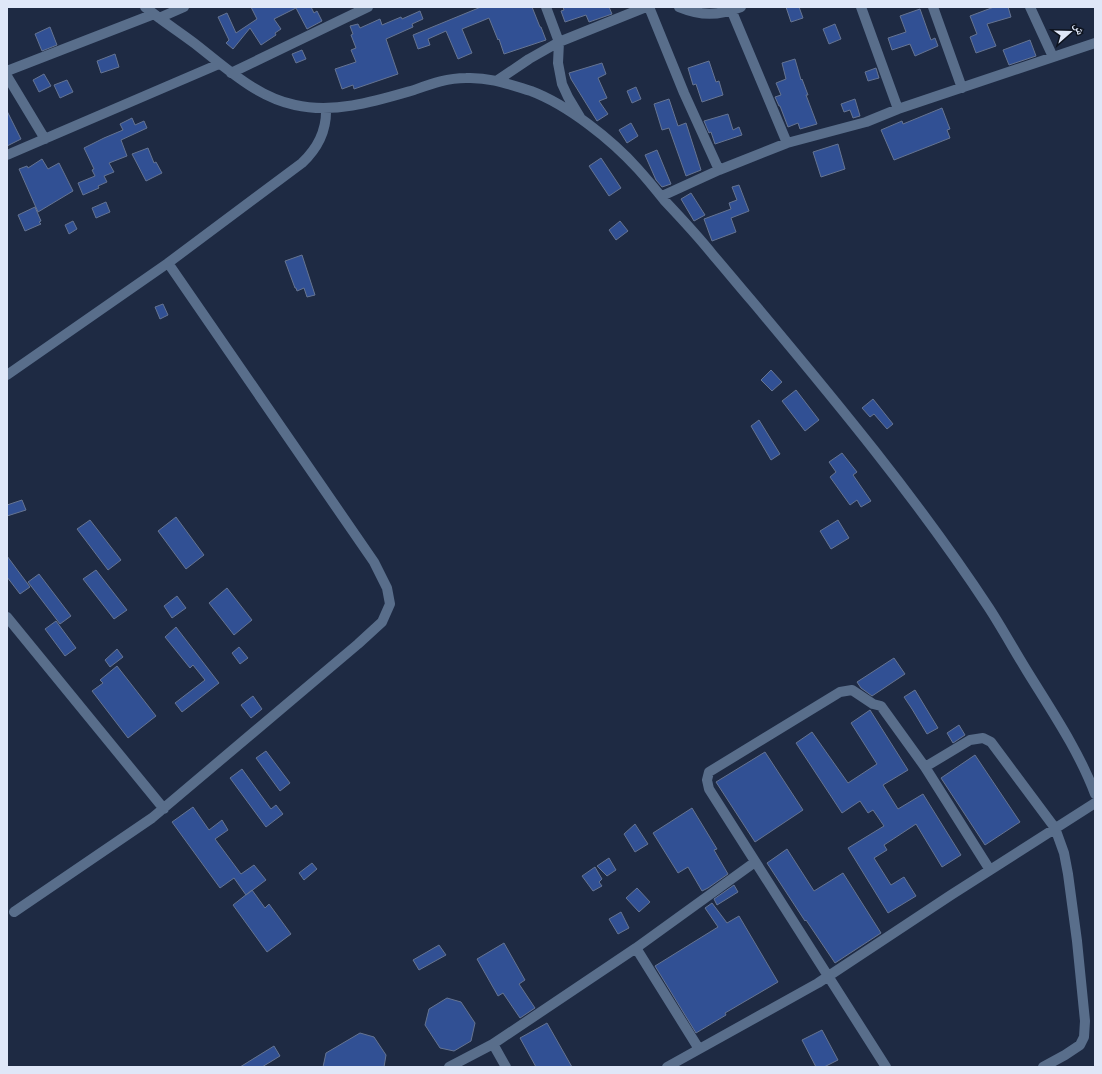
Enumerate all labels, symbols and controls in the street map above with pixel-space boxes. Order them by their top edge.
north arrow [1050,12,1090,52]
text: ش [1070,21,1087,37]

